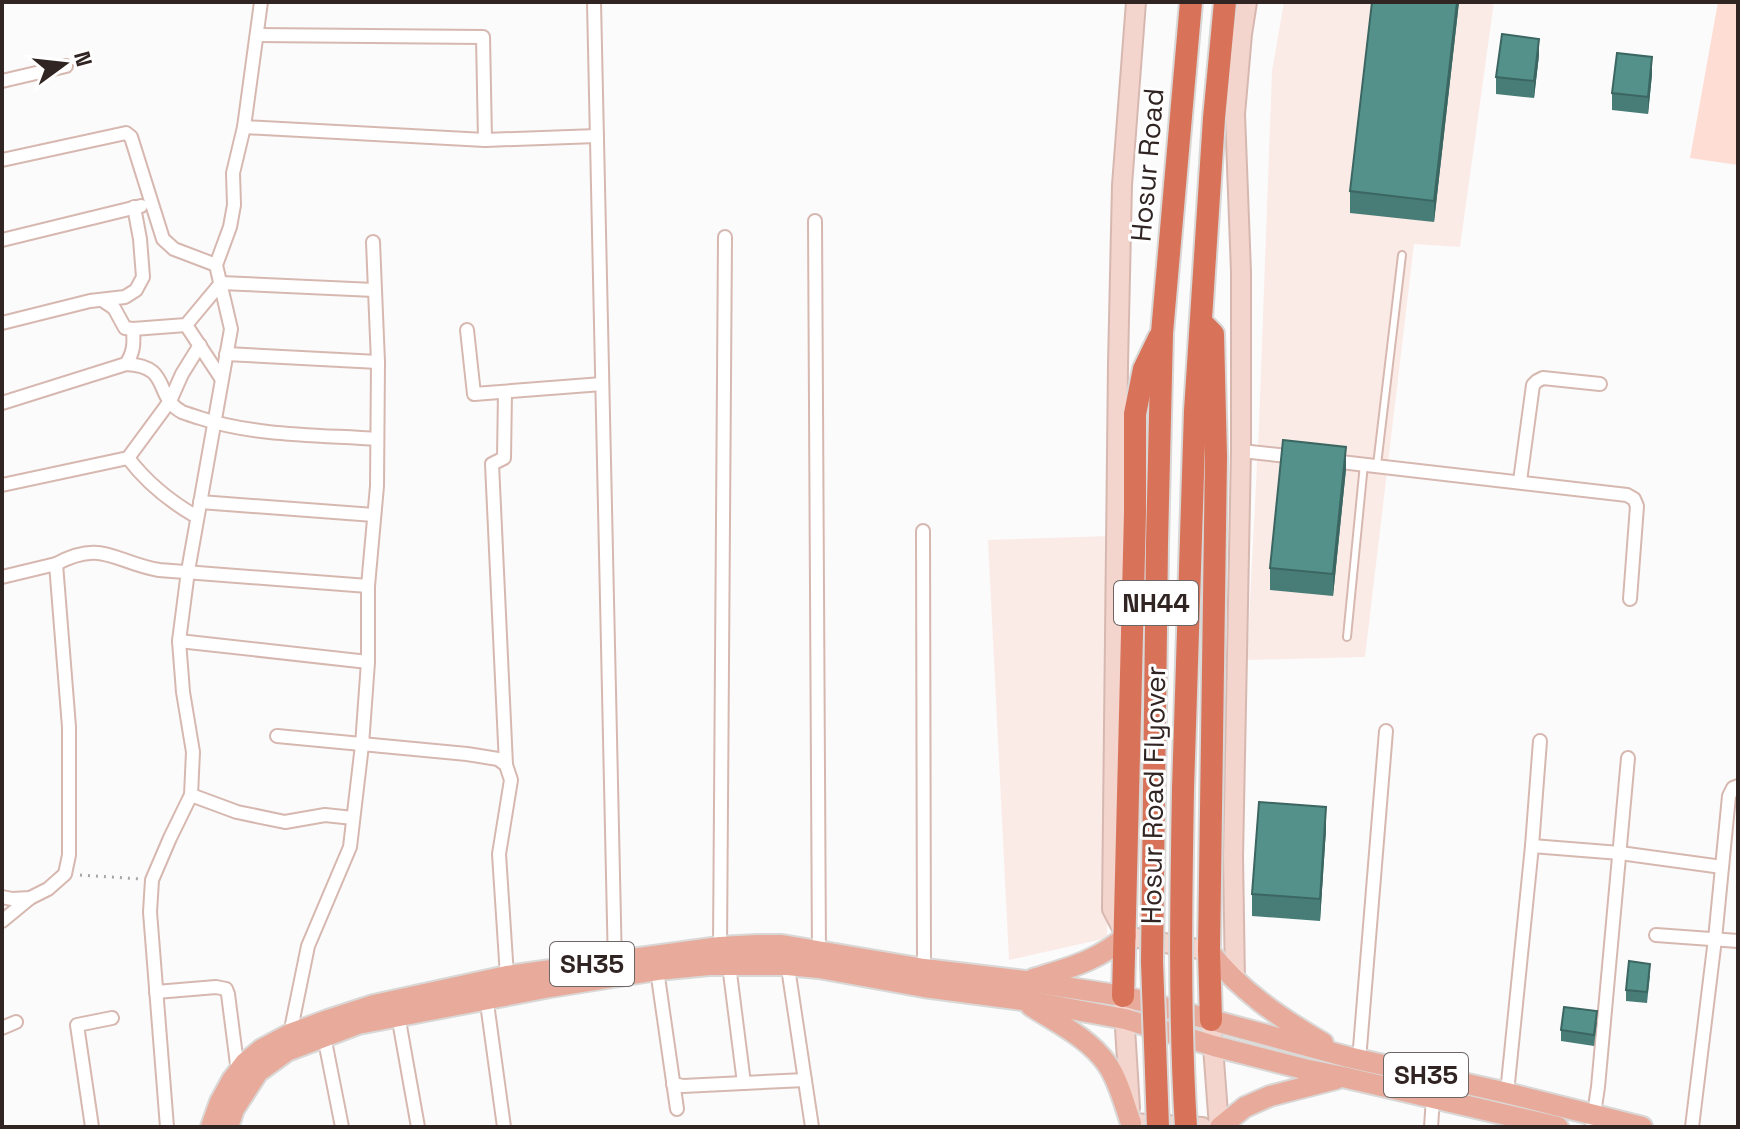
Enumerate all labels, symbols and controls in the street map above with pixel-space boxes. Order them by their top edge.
north arrow [24,24,104,104]
text: N [68,48,99,70]
street label: Hosur Road [1122,87,1172,243]
road number: NH44 [1114,581,1198,625]
street label: Hosur Road Flyover [1133,665,1173,925]
road number: SH35 [550,942,634,986]
road number: SH35 [1384,1053,1468,1097]

